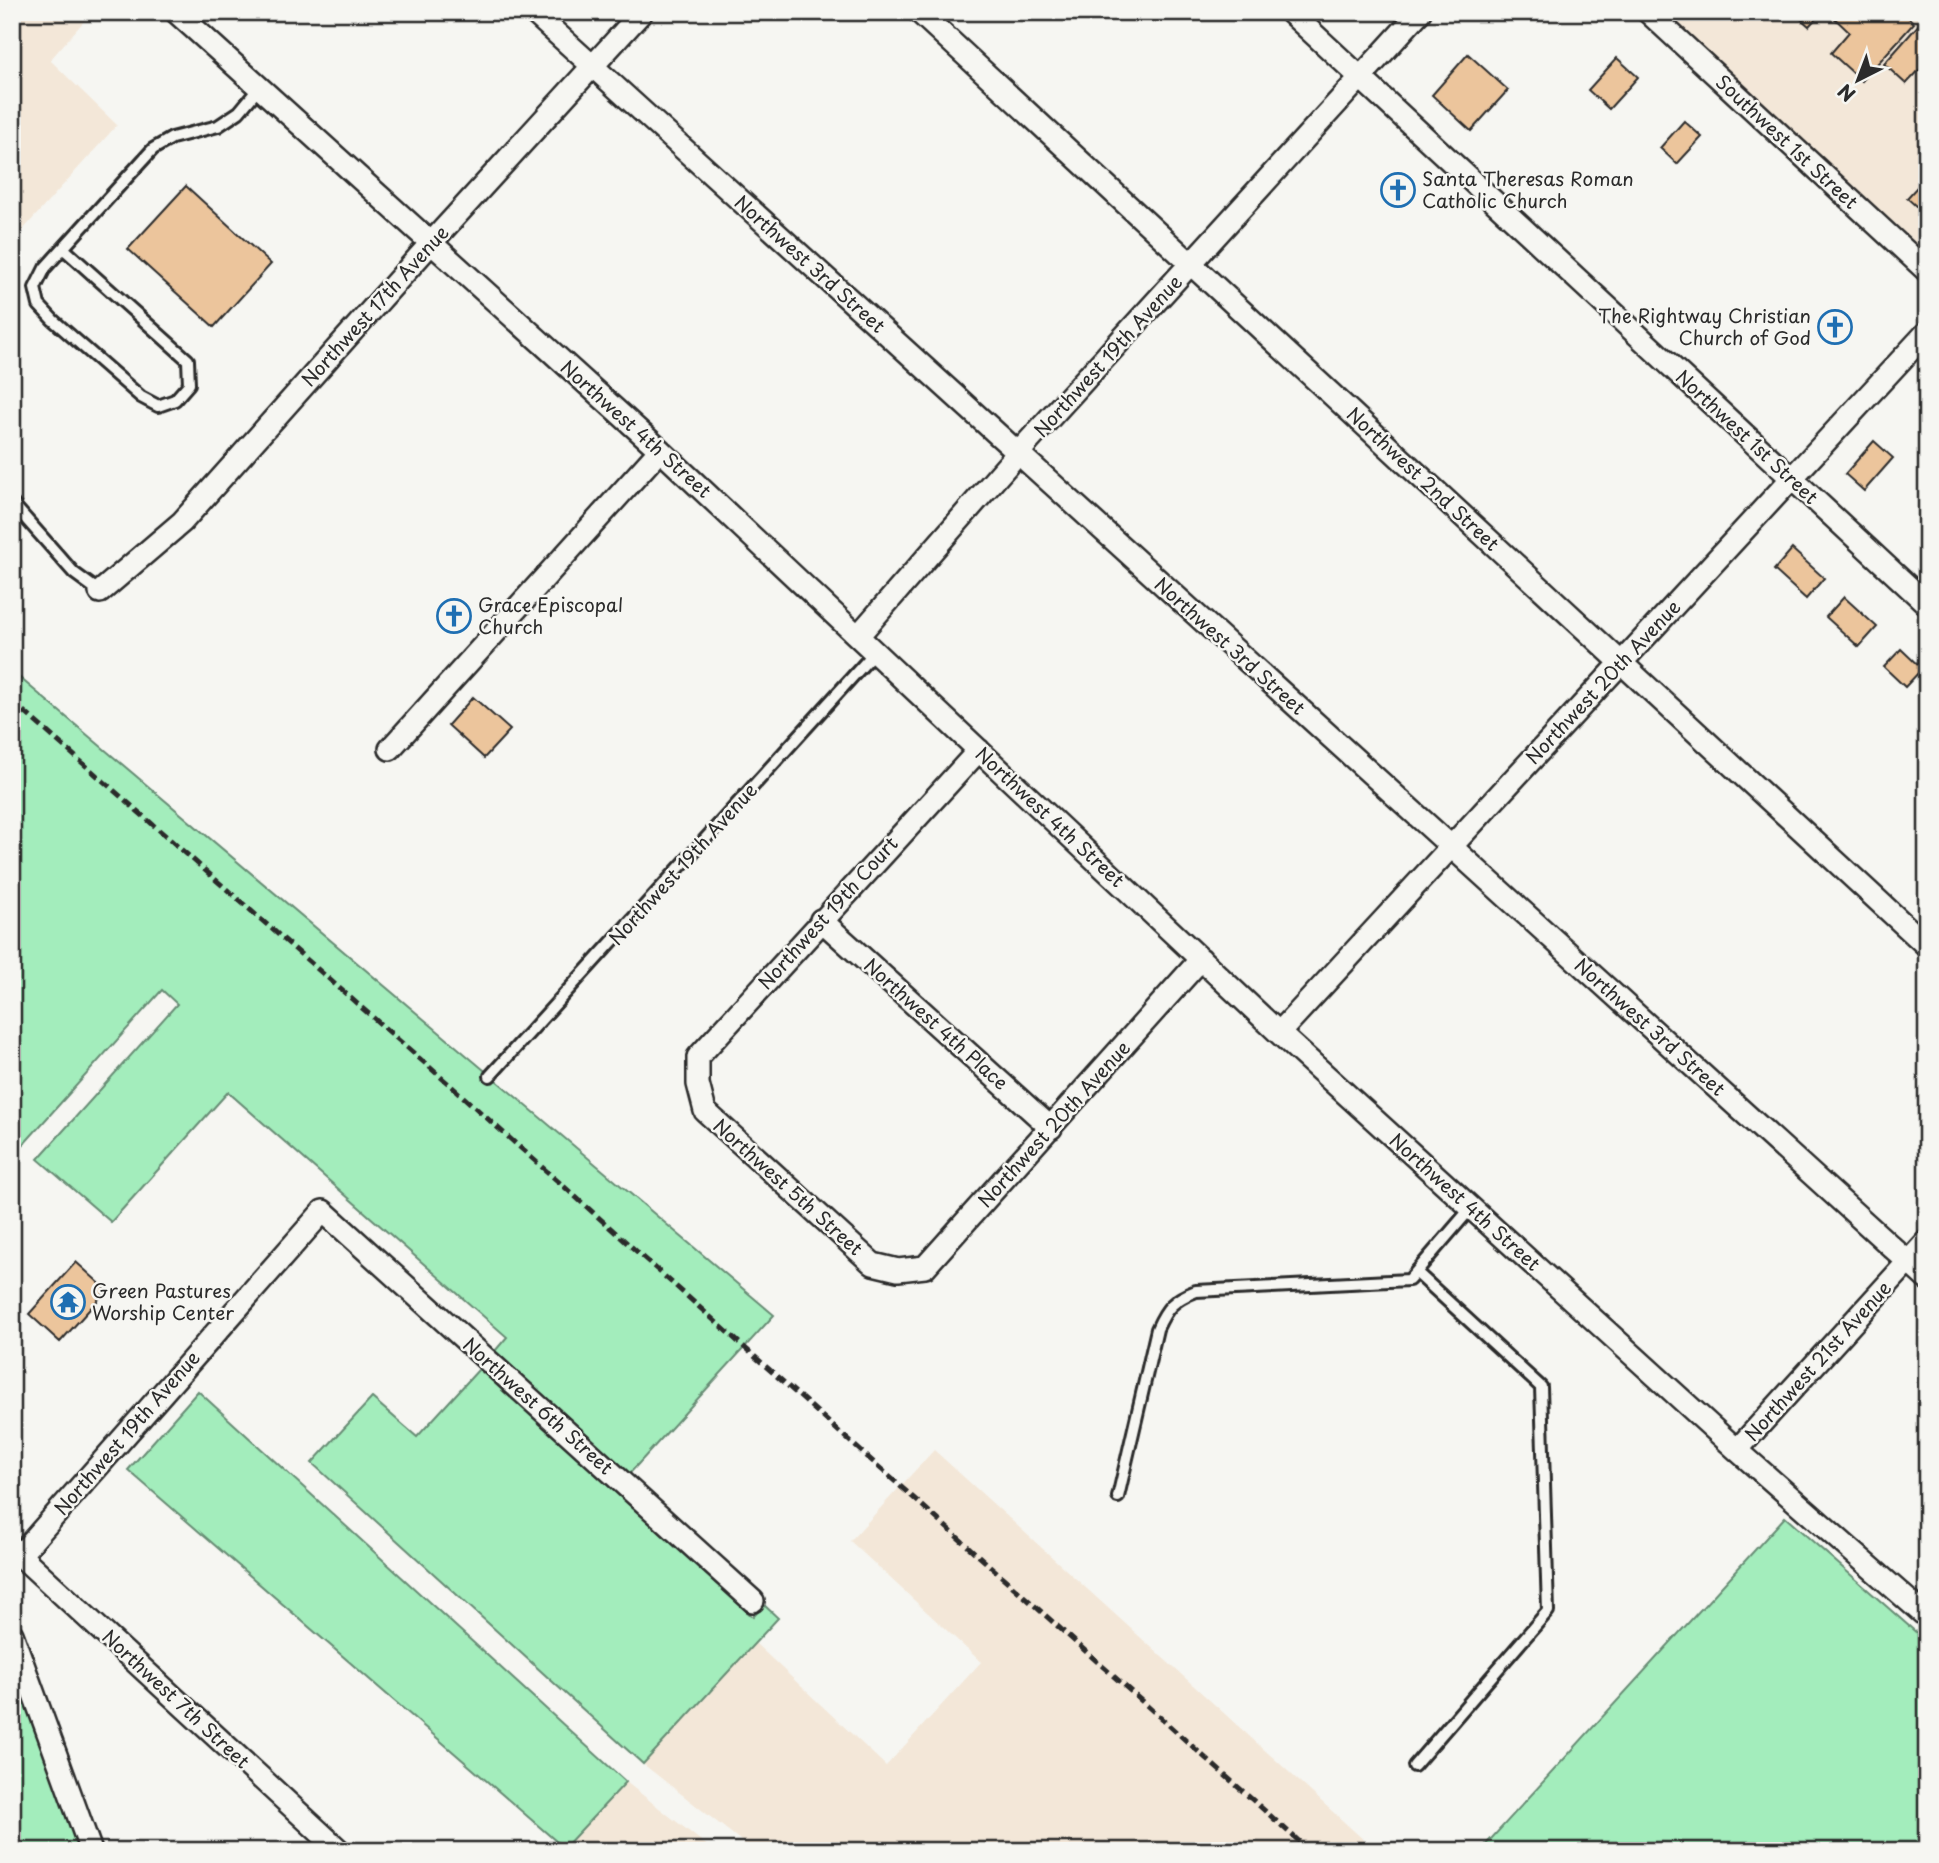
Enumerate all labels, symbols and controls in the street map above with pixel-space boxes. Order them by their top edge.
north arrow [1824,46,1894,116]
street label: Southwest 1st Street [1710,68,1865,215]
text: N [1831,78,1861,109]
place label: Santa Theresas Roman Catholic Church [1422,164,1634,214]
church icon: Santa Theresas Roman Catholic Church [1379,171,1417,209]
street label: Northwest 3rd Street [729,188,892,339]
street label: Northwest 17th Avenue [294,219,454,392]
street label: Northwest 19th Avenue [1027,268,1188,443]
place label: The Rightway Christian Church of God [1598,301,1811,351]
church icon: The Rightway Christian Church of God [1816,308,1854,346]
street label: Northwest 4th Street [555,353,718,504]
street label: Northwest 1st Street [1670,363,1825,510]
street label: Northwest 2nd Street [1341,400,1506,557]
street label: Northwest 3rd Street [1149,570,1312,721]
place label: Grace Episcopal Church [478,590,623,640]
street label: Northwest 20th Avenue [1518,593,1686,770]
church icon: Grace Episcopal Church [435,597,473,635]
street label: Northwest 4th Street [970,740,1132,893]
street label: Northwest 19th Avenue [602,776,763,951]
street label: Northwest 19th Court [751,829,904,995]
street label: Northwest 4th Place [858,951,1015,1096]
street label: Northwest 3rd Street [1569,951,1732,1102]
street label: Northwest 20th Avenue [971,1034,1136,1213]
street label: Northwest 5th Street [708,1111,870,1261]
street label: Northwest 4th Street [1384,1126,1547,1277]
street label: Northwest 21st Avenue [1738,1274,1897,1447]
place label: Green Pastures Worship Center [92,1276,234,1326]
temple icon: Green Pastures Worship Center [49,1283,87,1321]
street label: Northwest 6th Street [457,1330,620,1481]
street label: Northwest 19th Avenue [47,1344,206,1521]
street label: Northwest 7th Street [97,1622,257,1774]

